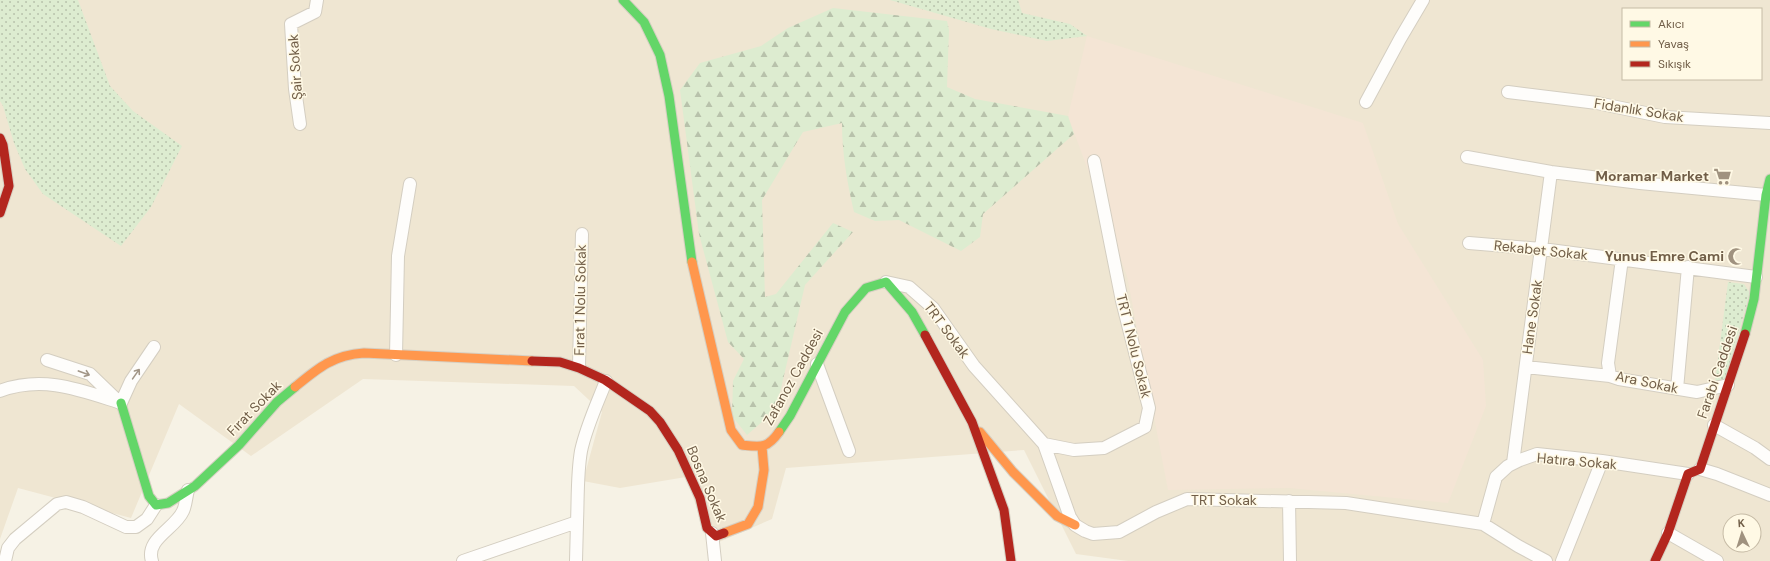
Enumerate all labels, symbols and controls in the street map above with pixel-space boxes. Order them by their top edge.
legend [1622,8,1762,80]
text: Akıcı [1658,16,1684,32]
street label: Şair Sokak [284,33,306,101]
text: Yavaş [1658,36,1689,52]
text: Sıkışık [1658,56,1691,72]
street label: Fidanlık Sokak [1593,94,1685,126]
supermarket icon: Moramar Market [1712,166,1732,186]
place label: Moramar Market [1596,167,1709,185]
street label: Rekabet Sokak [1493,236,1589,264]
street label: Fırat 1 Nolu Sokak [570,244,590,356]
mosque icon: Yunus Emre Cami [1727,246,1747,266]
place label: Yunus Emre Cami [1605,247,1724,265]
street label: Hane Sokak [1518,279,1546,355]
street label: TRT 1 Nolu Sokak [1112,292,1156,400]
street label: TRT Sokak [920,298,974,362]
street label: Farabi Caddesi [1693,323,1741,421]
street label: Zafanoz Caddesi [759,326,827,428]
street label: Ara Sokak [1614,367,1680,397]
one-way arrow [78,369,90,377]
one-way arrow [132,369,140,380]
street label: Fırat Sokak [223,376,285,440]
street label: Bosna Sokak [683,443,731,525]
street label: Hatıra Sokak [1536,449,1618,473]
street label: TRT Sokak [1191,491,1257,509]
north arrow [1722,513,1762,553]
text: K [1737,516,1745,530]

